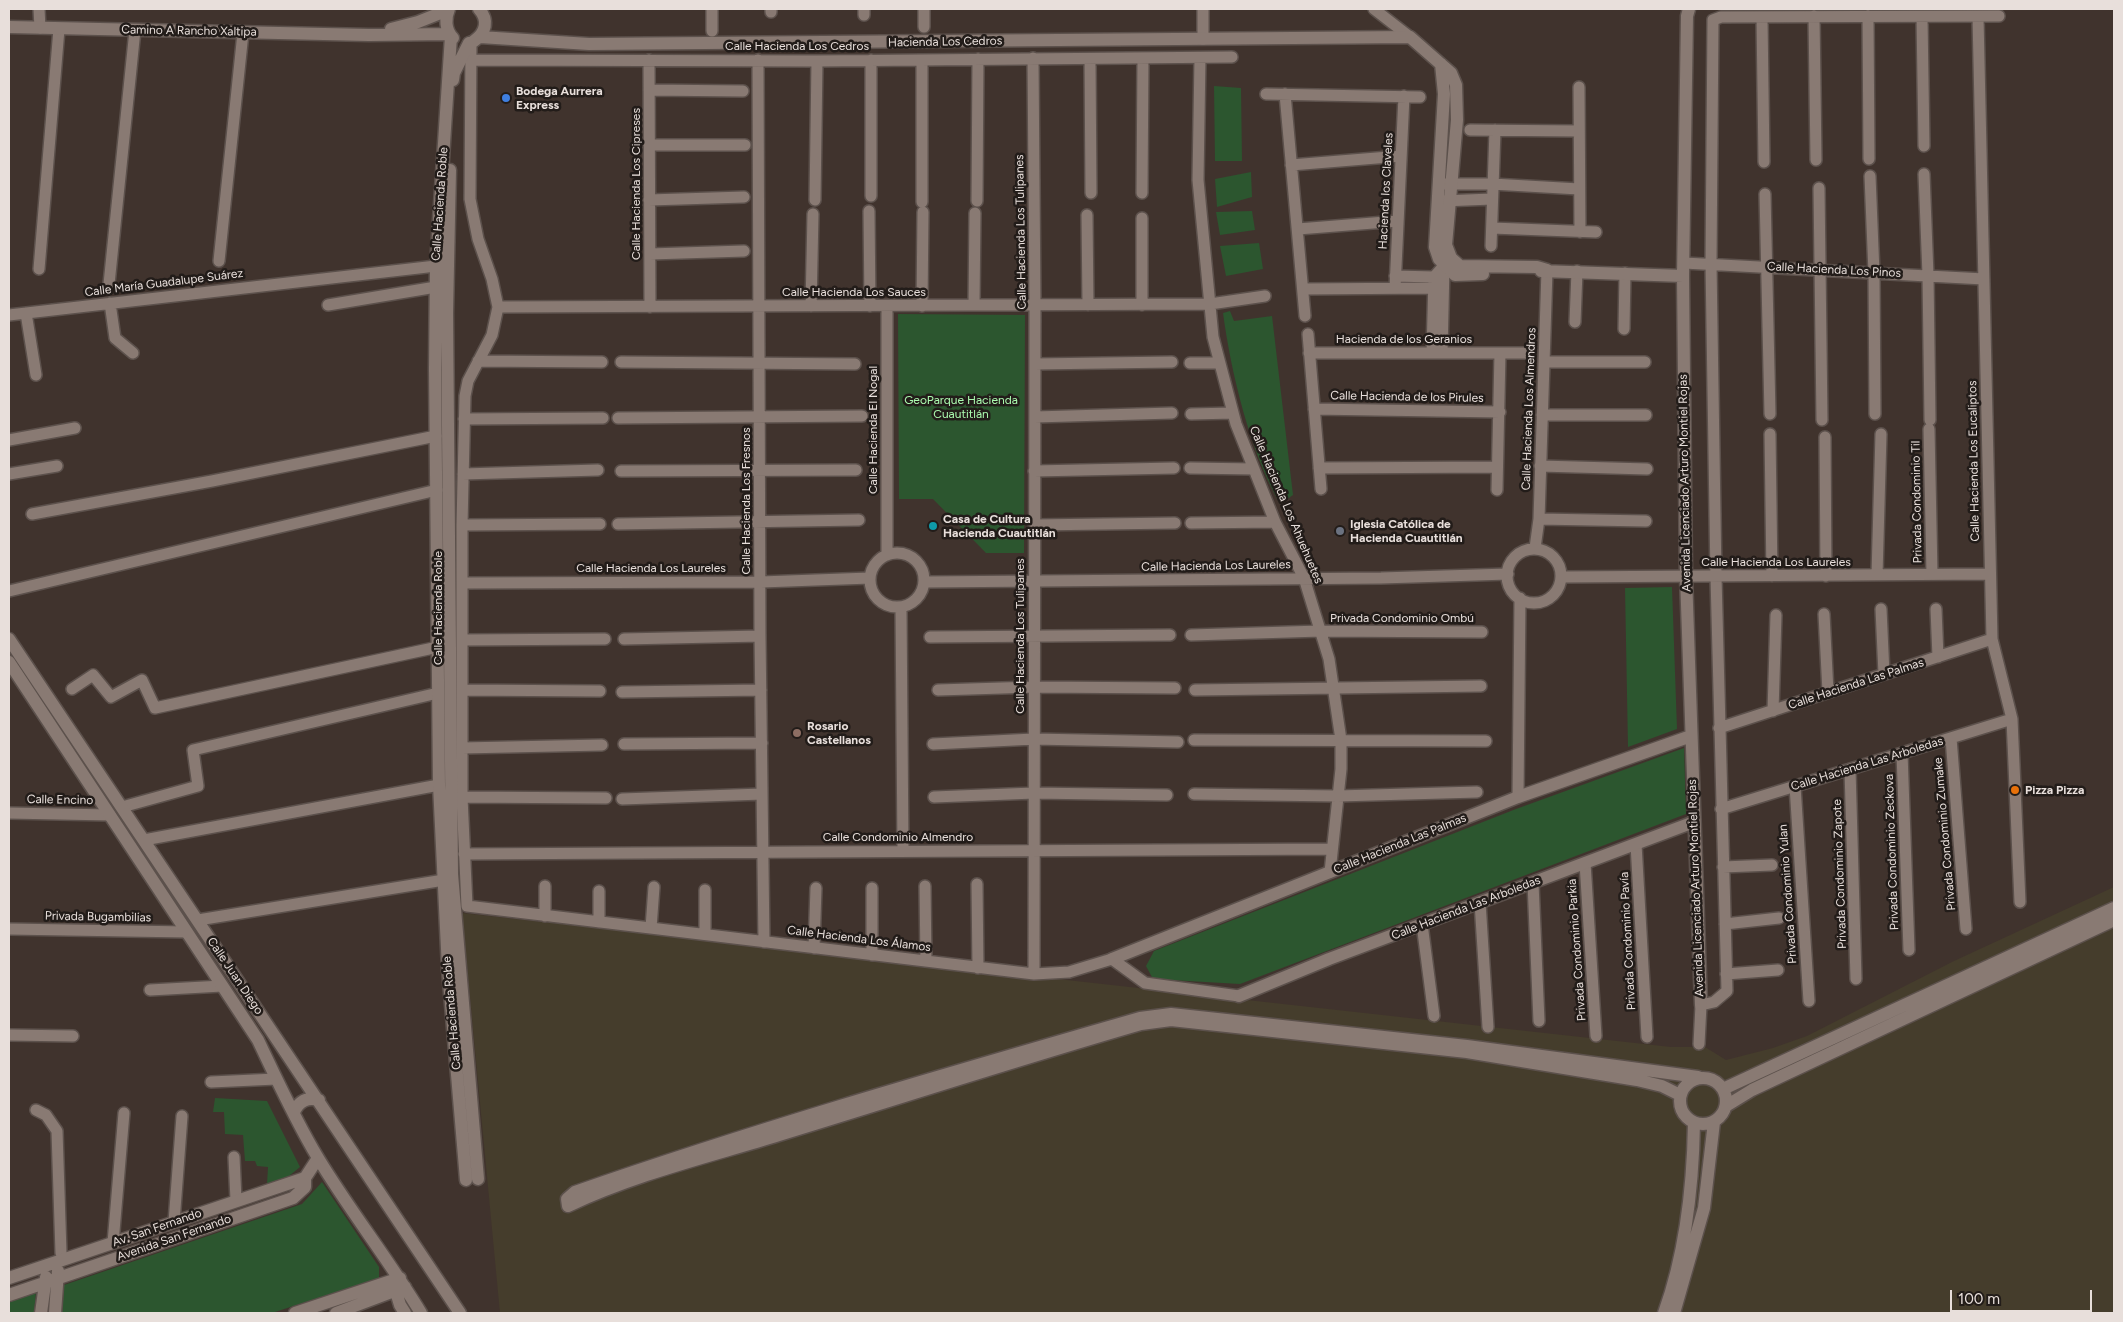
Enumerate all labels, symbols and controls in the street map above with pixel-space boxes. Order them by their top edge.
street label: Camino A Rancho Xaltipa [121,23,257,39]
street label: Hacienda Los Cedros [888,34,1002,50]
street label: Calle Hacienda Los Cedros [725,39,869,53]
place label: Bodega Aurrera Express [516,84,603,112]
marker: Bodega Aurrera Express [500,92,512,104]
street label: Calle Hacienda Los Cipreses [629,108,643,260]
street label: Hacienda los Claveles [1376,132,1396,250]
street label: Calle Hacienda Roble [429,147,451,261]
street label: Calle Hacienda Los Tulipanes [1012,154,1030,310]
street label: Calle Hacienda Los Pinos [1767,259,1901,281]
street label: Calle María Guadalupe Suárez [84,266,244,300]
street label: Calle Hacienda Los Sauces [782,285,926,299]
street label: Calle Hacienda Los Almendros [1519,327,1539,491]
street label: Hacienda de los Geranios [1336,332,1472,346]
street label: Calle Hacienda El Nogal [866,366,880,494]
street label: Avenida Licenciado Arturo Montiel Rojas [1676,374,1694,592]
street label: Calle Hacienda Los Eucaliptos [1965,380,1983,542]
street label: Calle Hacienda de los Pirules [1330,388,1484,406]
park label: GeoParque Hacienda Cuautitlán [904,393,1018,421]
street label: Calle Hacienda Los Ahuehuetes [1246,424,1326,586]
street label: Calle Hacienda Los Fresnos [739,428,753,574]
street label: Privada Condominio Til [1909,440,1925,564]
place label: Casa de Cultura Hacienda Cuautitlán [943,512,1056,540]
place label: Iglesia Católica de Hacienda Cuautitlán [1350,517,1463,545]
marker: Casa de Cultura Hacienda Cuautitlán [927,520,939,532]
marker: Iglesia Católica de Hacienda Cuautitlán [1334,525,1346,537]
street label: Calle Hacienda Roble [431,551,445,665]
street label: Calle Hacienda Los Laureles [1701,555,1851,569]
street label: Calle Hacienda Los Laureles [1141,557,1291,575]
street label: Calle Hacienda Los Tulipanes [1013,558,1027,714]
street label: Calle Hacienda Los Laureles [576,561,726,575]
street label: Privada Condominio Ombú [1330,611,1474,625]
street label: Calle Hacienda Las Palmas [1786,655,1926,713]
place label: Rosario Castellanos [807,719,871,747]
marker: Rosario Castellanos [791,727,803,739]
street label: Calle Hacienda Las Arboledas [1789,734,1945,794]
street label: Privada Condominio Zumake [1931,757,1959,911]
street label: Privada Condominio Zeckova [1882,774,1902,930]
street label: Avenida Licenciado Arturo Montiel Rojas [1685,779,1707,997]
place label: Pizza Pizza [2025,783,2084,797]
marker: Pizza Pizza [2009,784,2021,796]
street label: Calle Encino [27,792,93,808]
street label: Privada Condominio Zapote [1830,799,1850,949]
street label: Calle Hacienda Las Palmas [1332,811,1468,877]
street label: Privada Condominio Yulan [1776,824,1800,964]
street label: Calle Condominio Almendro [823,830,973,844]
street label: Privada Condominio Pavía [1617,871,1639,1011]
street label: Calle Hacienda Las Arboledas [1389,873,1543,943]
street label: Privada Condominio Parkia [1565,878,1589,1022]
street label: Privada Bugambilias [45,909,151,925]
street label: Calle Hacienda Los Álamos [786,923,932,955]
street label: Calle Juan Diego [204,935,266,1017]
street label: Calle Hacienda Roble [440,956,464,1070]
street label: Av. San Fernando [111,1206,203,1250]
street label: Avenida San Fernando [115,1212,233,1264]
scale bar [1953,1280,2096,1312]
text: 100 m [1958,1290,2000,1308]

